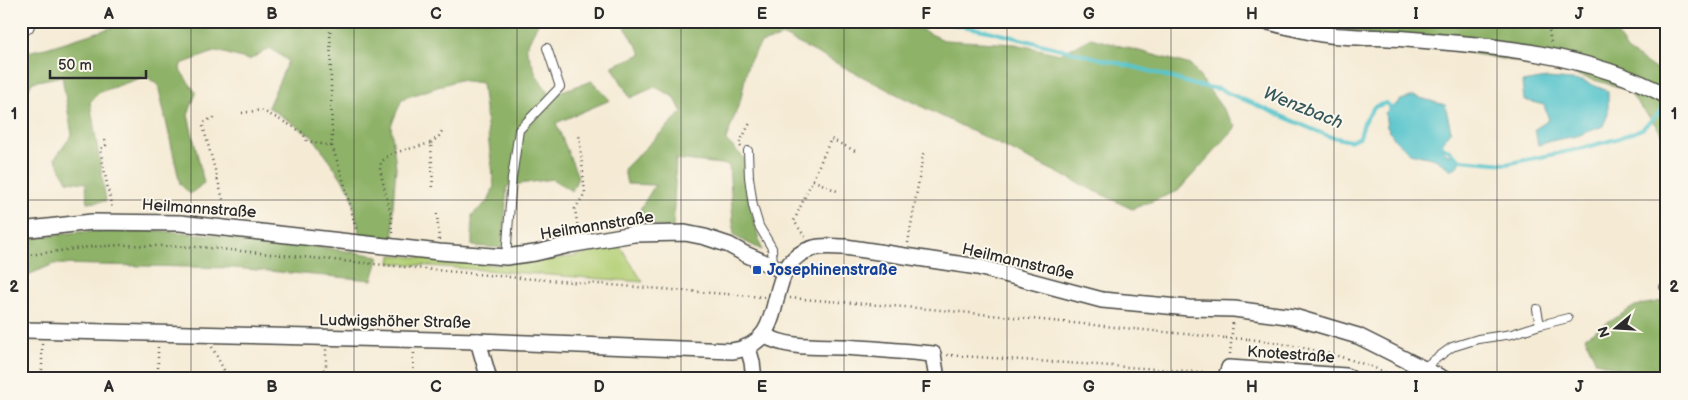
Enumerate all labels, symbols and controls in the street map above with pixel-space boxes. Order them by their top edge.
text: A [103,5,114,24]
text: B [266,5,278,24]
text: C [430,5,442,24]
text: D [593,5,605,24]
text: E [757,5,767,24]
text: F [921,5,931,24]
text: G [1083,5,1095,24]
text: H [1246,5,1258,24]
text: I [1413,5,1419,24]
text: J [1575,5,1584,24]
scale bar [50,48,146,80]
text: 50 m [58,56,92,75]
water label: Wenzbach [1260,83,1346,134]
text: 1 [11,105,17,124]
text: 1 [1671,105,1677,124]
street label: Heilmannstraße [141,196,257,223]
street label: Heilmannstraße [539,208,656,244]
street label: Heilmannstraße [960,240,1076,284]
place label: Josephinenstraße [767,261,897,280]
marker: Josephinenstraße [751,264,763,276]
text: 2 [9,278,19,297]
text: 2 [1669,278,1679,297]
north arrow [1590,302,1640,352]
street label: Ludwigshöher Straße [319,311,472,333]
text: N [1594,324,1614,339]
street label: Knotestraße [1246,342,1336,368]
text: A [103,378,114,397]
text: B [266,378,278,397]
text: C [430,378,442,397]
text: D [593,378,605,397]
text: E [757,378,767,397]
text: F [921,378,931,397]
text: G [1083,378,1095,397]
text: H [1246,378,1258,397]
text: I [1413,378,1419,397]
text: J [1575,378,1584,397]

